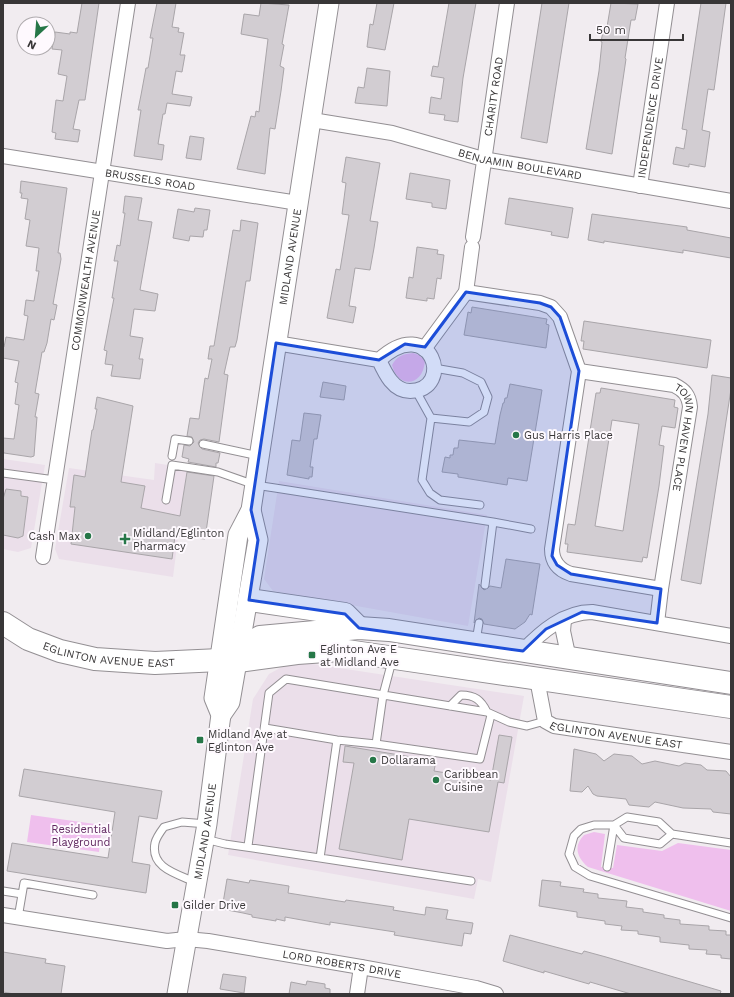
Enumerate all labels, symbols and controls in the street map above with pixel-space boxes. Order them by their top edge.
north arrow [16,16,56,56]
scale bar [590,16,683,42]
text: 50 m [596,23,626,37]
text: N [25,37,38,52]
street label: CHARITY ROAD [482,56,506,137]
street label: INDEPENDENCE DRIVE [635,56,666,179]
street label: BENJAMIN BOULEVARD [456,146,583,183]
street label: BRUSSELS ROAD [104,166,196,194]
street label: MIDLAND AVENUE [277,208,304,306]
street label: COMMONWEALTH AVENUE [69,209,103,352]
street label: TOWN HAVEN PLACE [670,381,696,492]
place label: Gus Harris Place [524,429,613,442]
marker: Gus Harris Place [511,430,521,440]
place label: Midland/Eglinton Pharmacy [133,527,224,553]
place label: Cash Max [28,530,80,543]
marker: Cash Max [83,531,93,541]
marker: Midland/Eglinton Pharmacy [120,534,130,544]
street label: EGLINTON AVENUE EAST [41,639,176,670]
place label: Eglinton Ave E at Midland Ave [320,643,399,669]
marker: Eglinton Ave E at Midland Ave [307,650,317,660]
street label: EGLINTON AVENUE EAST [547,719,684,752]
place label: Midland Ave at Eglinton Ave [208,728,288,754]
marker: Midland Ave at Eglinton Ave [195,735,205,745]
place label: Dollarama [381,754,436,767]
marker: Dollarama [368,755,378,765]
place label: Caribbean Cuisine [444,768,498,794]
marker: Caribbean Cuisine [431,775,441,785]
street label: MIDLAND AVENUE [191,782,219,881]
park label: Residential Playground [51,823,111,849]
place label: Gilder Drive [183,899,246,912]
marker: Gilder Drive [170,900,180,910]
street label: LORD ROBERTS DRIVE [281,948,402,981]

